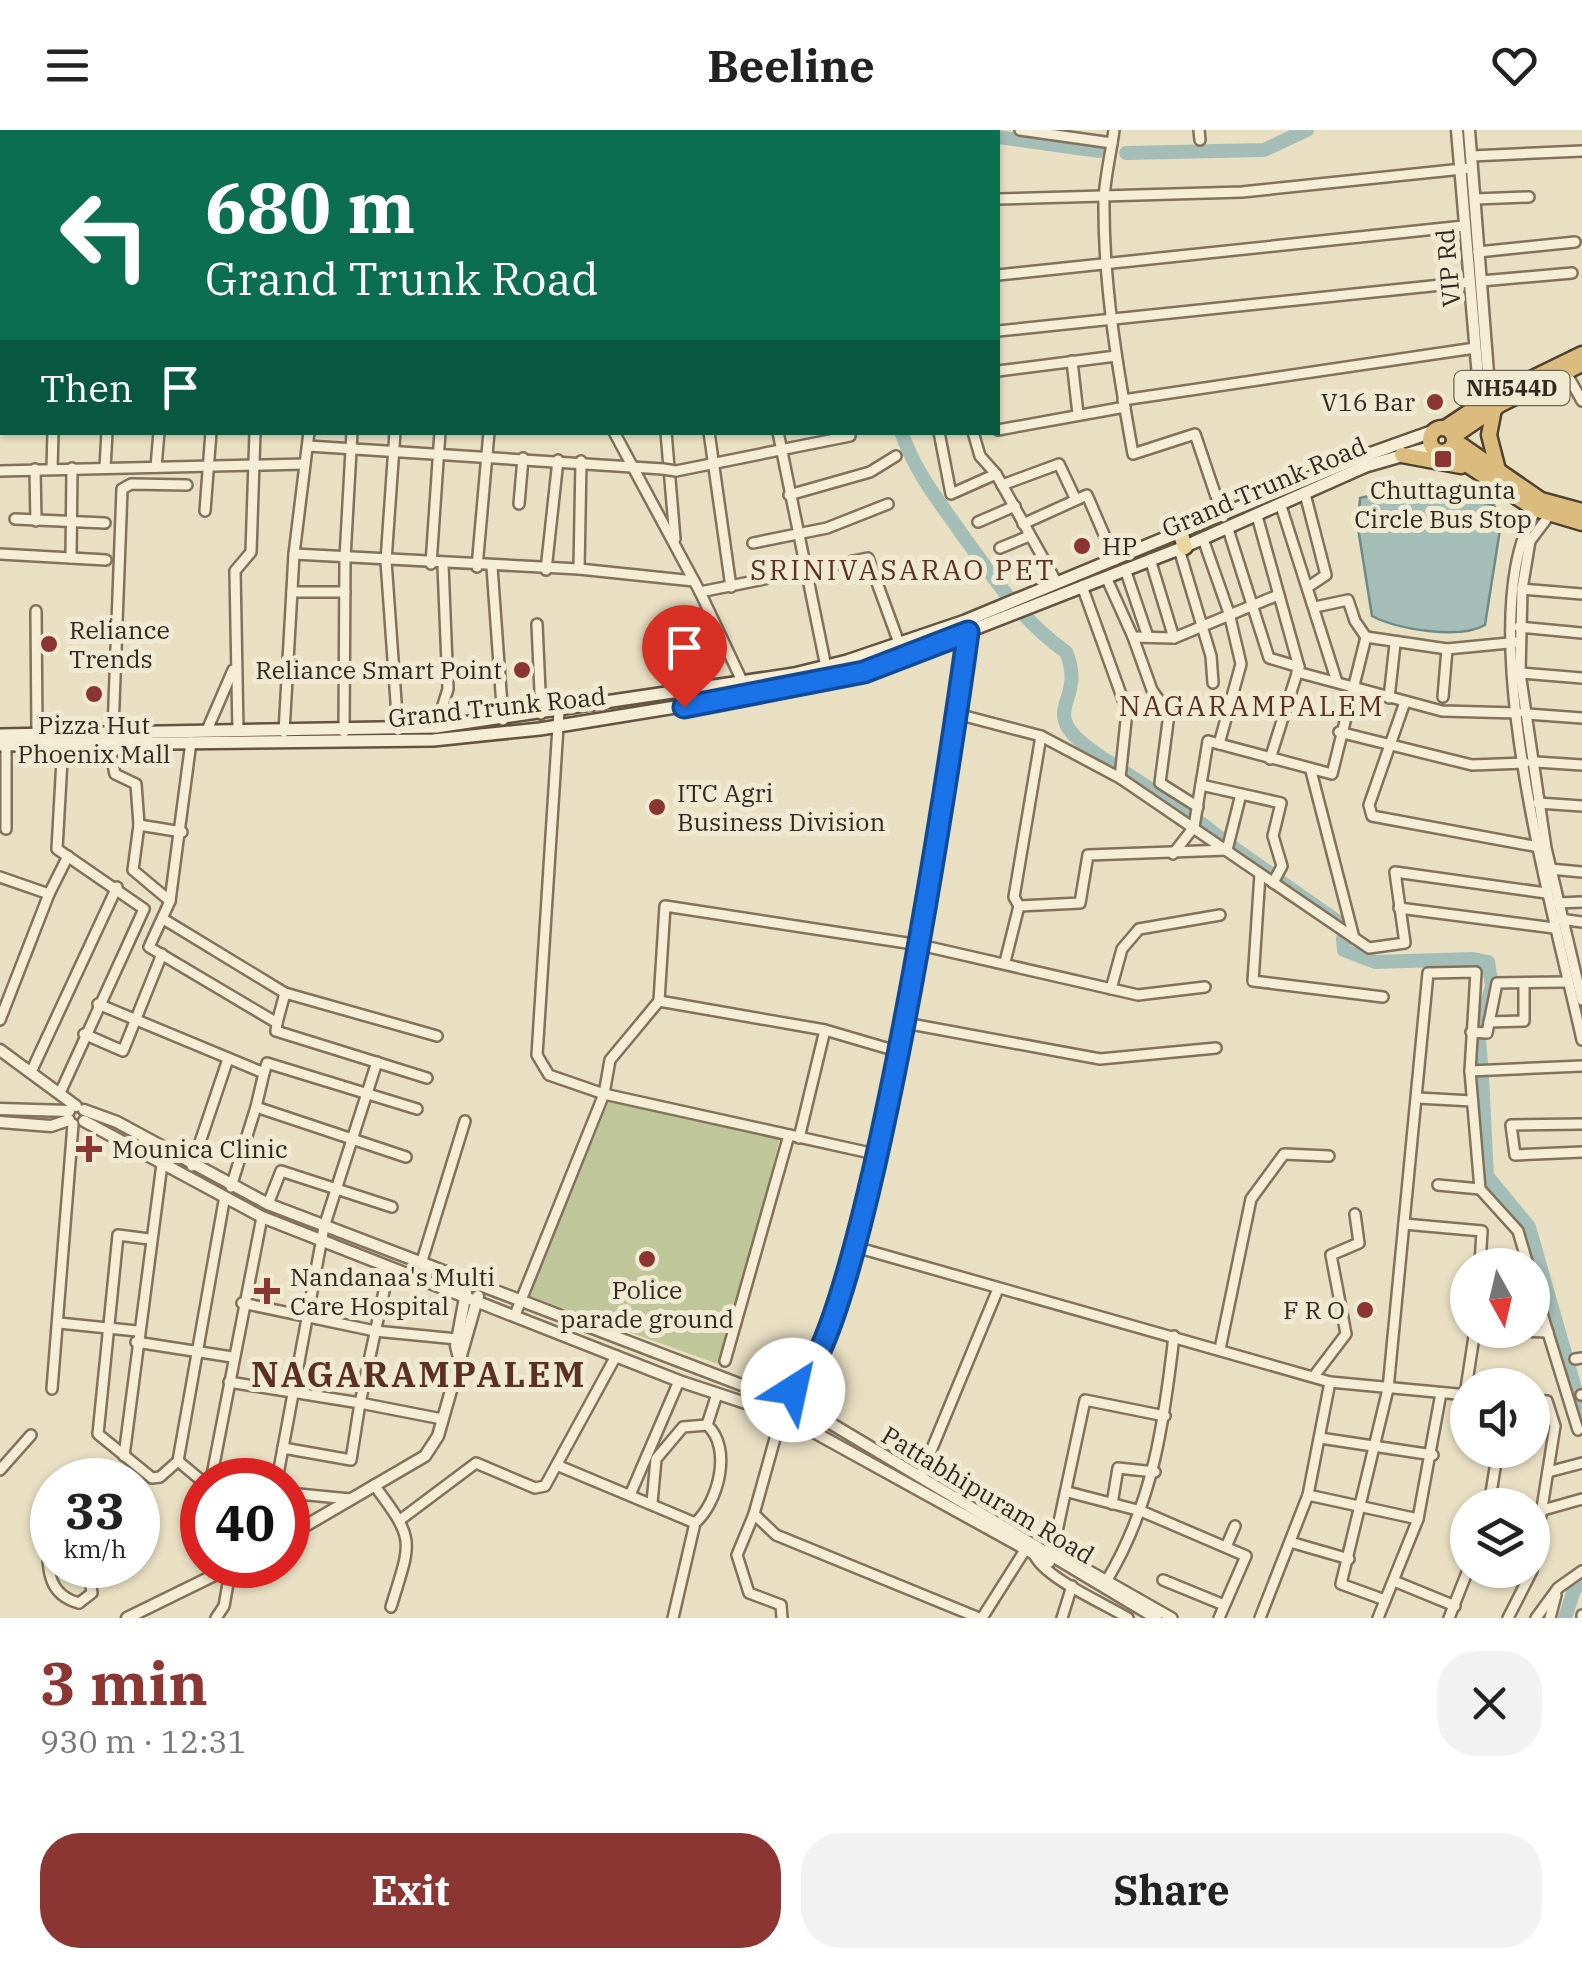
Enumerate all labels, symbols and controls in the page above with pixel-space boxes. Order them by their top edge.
text: Beeline [707,36,875,94]
icon: menu [40,38,95,93]
icon: heart [1487,38,1542,93]
text: 680 m [205,161,415,252]
icon: left [40,170,170,300]
street label: VIP Rd [1428,228,1467,308]
text: Grand Trunk Road [205,249,599,307]
icon: arrive [153,360,208,415]
text: Then [40,363,133,412]
road number: NH544D [1454,371,1570,405]
place label: V16 Bar [1321,385,1415,418]
marker: V16 Bar [1424,391,1446,413]
street label: Grand Trunk Road [1157,429,1371,544]
marker: Chuttagunta Circle Bus Stop [1432,448,1454,470]
place label: Chuttagunta Circle Bus Stop [1354,473,1532,535]
place label: HP [1102,529,1137,562]
marker: HP [1071,535,1093,557]
district label: SRINIVASARAO PET [750,551,1056,588]
pin [642,605,727,708]
place label: Reliance Trends [69,613,170,675]
icon: arrive [657,620,712,675]
marker: Reliance Trends [38,633,60,655]
place label: Reliance Smart Point [255,653,502,686]
marker: Reliance Smart Point [511,659,533,681]
street label: Grand Trunk Road [386,679,607,734]
marker: Pizza Hut Phoenix Mall [83,683,105,705]
district label: NAGARAMPALEM [1119,687,1385,724]
place label: Pizza Hut Phoenix Mall [17,708,171,770]
place label: ITC Agri Business Division [677,776,885,838]
marker: ITC Agri Business Division [646,796,668,818]
place label: Mounica Clinic [112,1132,288,1165]
marker: Mounica Clinic [76,1136,102,1162]
marker: Police parade ground [636,1248,658,1270]
north arrow [1450,1248,1550,1348]
map controls [1450,1248,1550,1588]
place label: Nandanaa's Multi Care Hospital [290,1260,495,1322]
place label: Police parade ground [560,1273,734,1335]
marker: Nandanaa's Multi Care Hospital [254,1278,280,1304]
place label: F R O [1283,1293,1345,1326]
marker: F R O [1354,1299,1376,1321]
position arrow [741,1338,845,1442]
district label: NAGARAMPALEM [251,1351,587,1397]
button: sound [1450,1368,1550,1468]
street label: Pattabhipuram Road [876,1418,1101,1571]
speed limit sign: 40 [180,1458,310,1588]
text: 33 [65,1478,125,1543]
button: layers [1450,1488,1550,1588]
text: km/h [63,1532,127,1565]
text: 3 min [40,1643,208,1722]
button: close [1437,1651,1542,1756]
text: 930 m · 12:31 [40,1720,247,1762]
button: Exit [40,1833,781,1948]
button: Share [801,1833,1542,1948]

